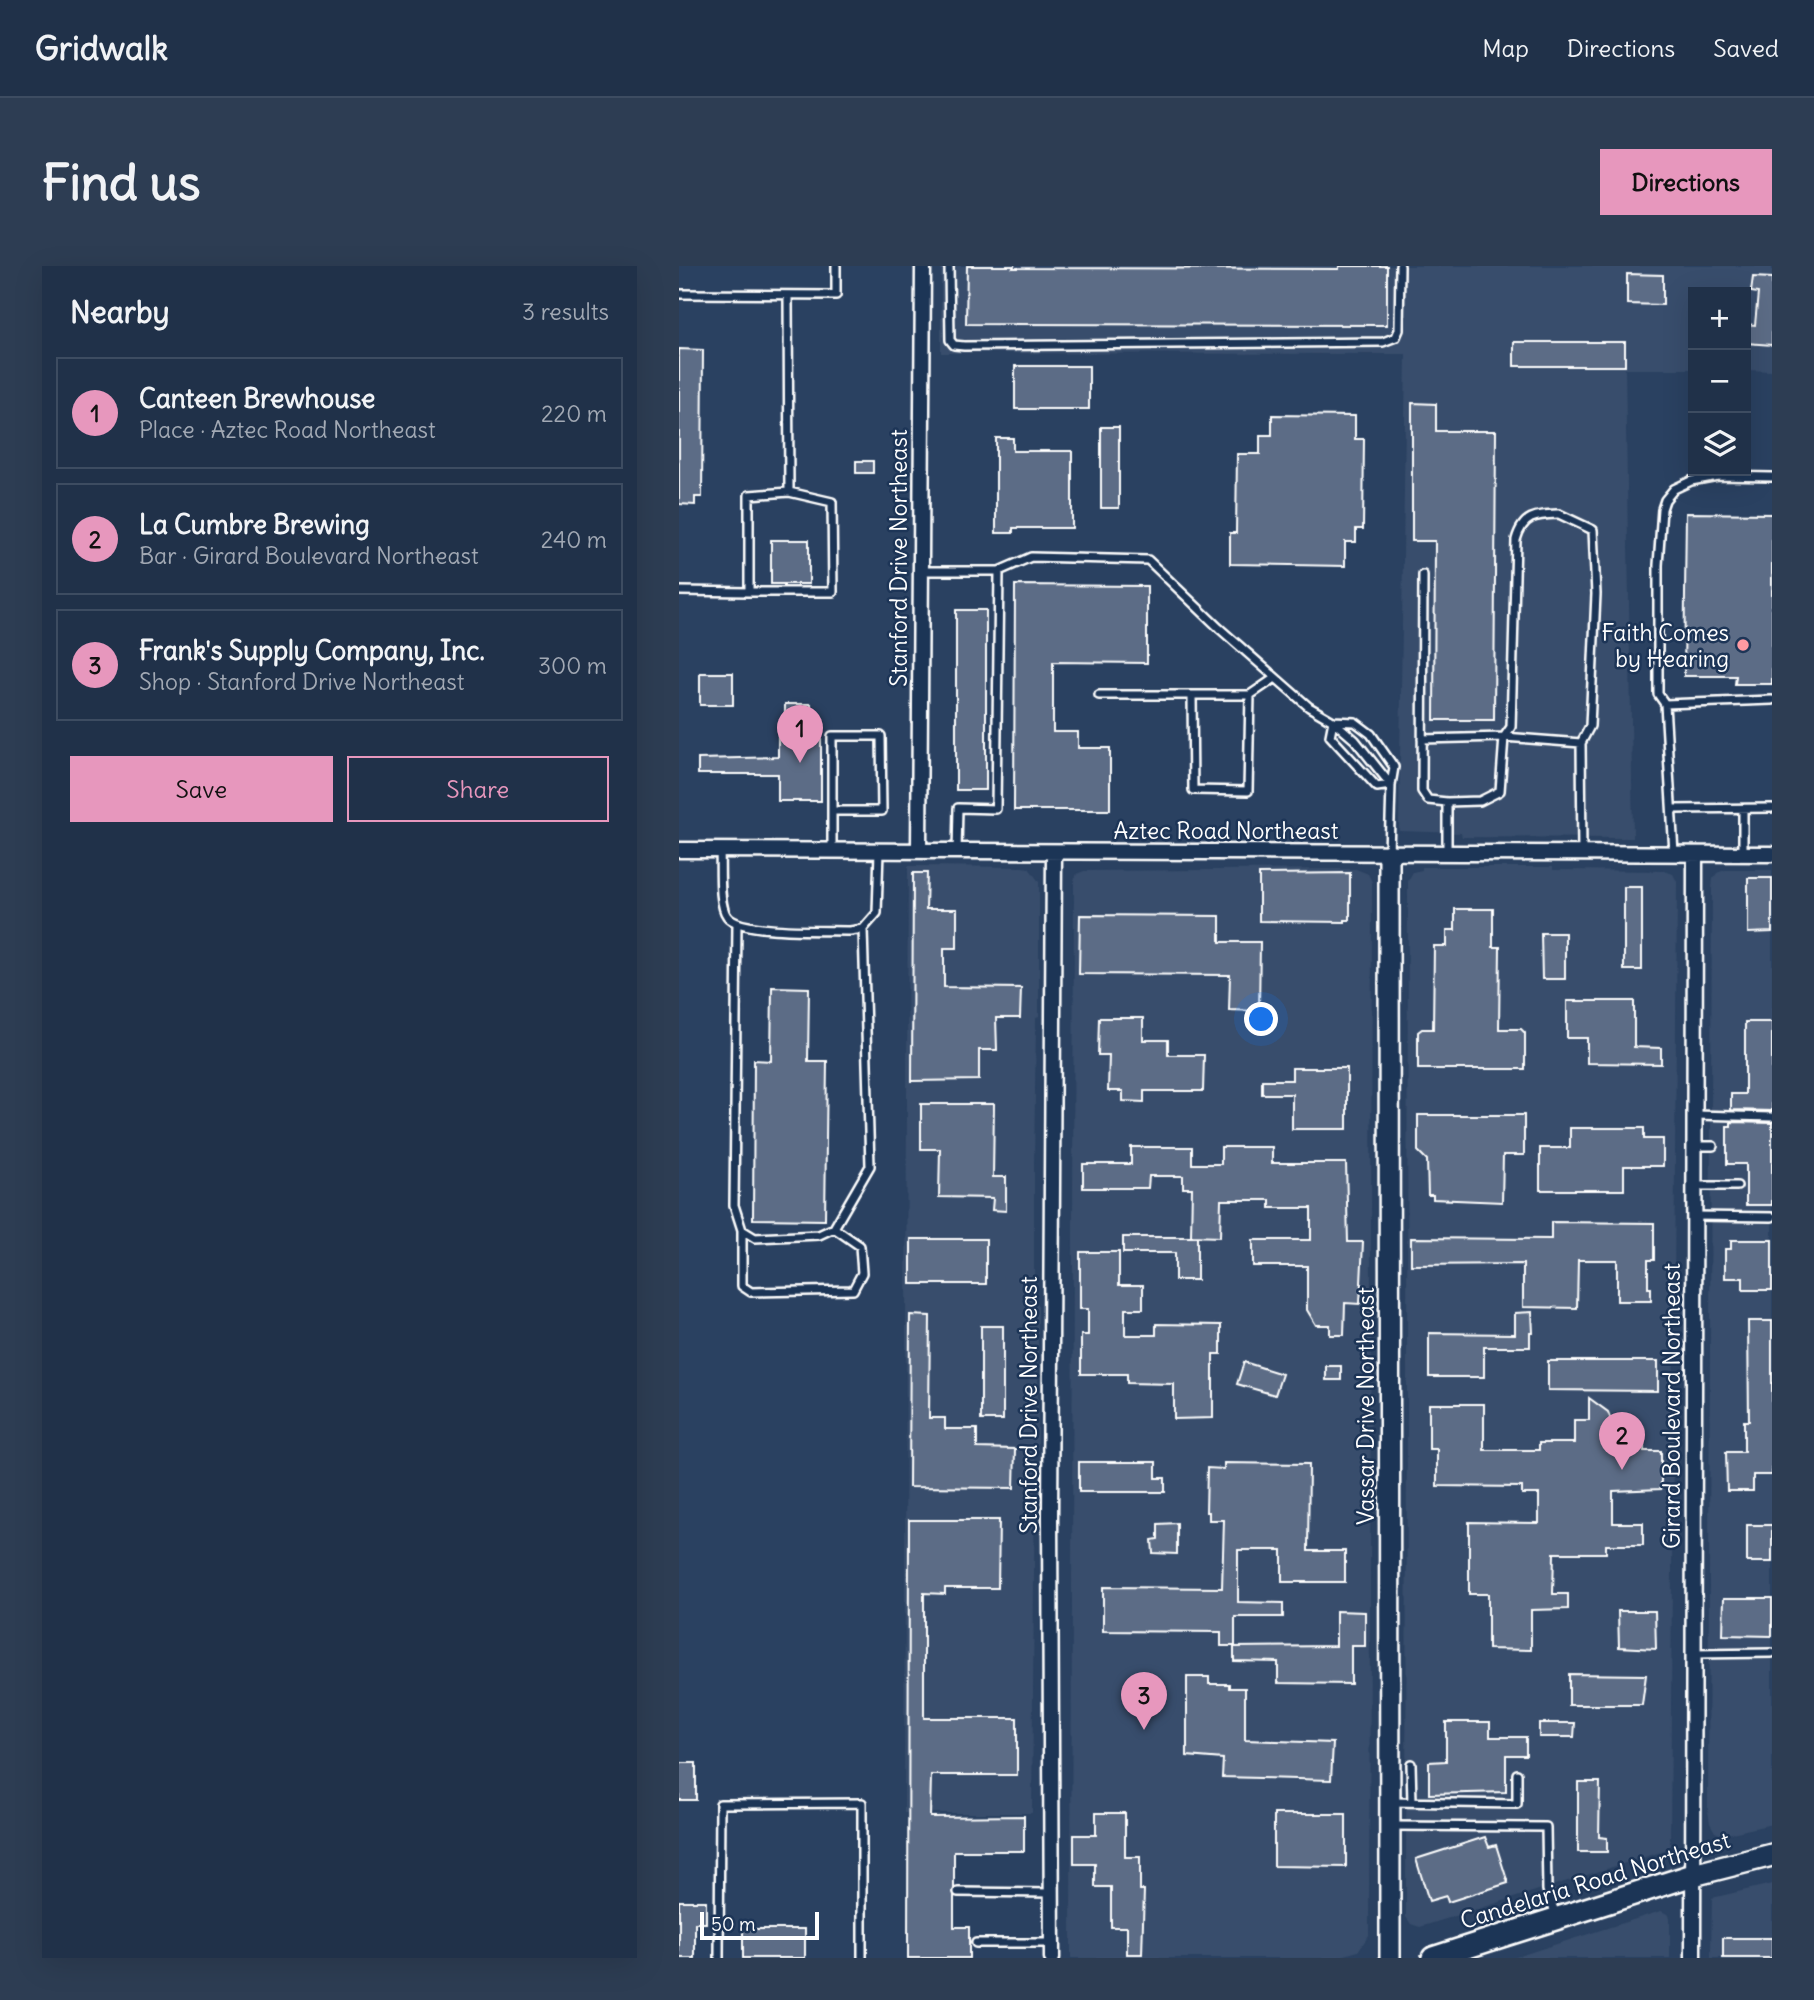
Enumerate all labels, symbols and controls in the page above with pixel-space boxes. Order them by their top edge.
text: Gridwalk [35,27,168,69]
text: Map [1482,33,1529,63]
text: Directions [1567,33,1675,63]
text: Saved [1713,33,1779,63]
button: Directions [1600,149,1772,215]
text: Find us [42,152,200,213]
map controls [1688,287,1751,476]
button: + [1688,287,1751,350]
text: Nearby [70,293,170,331]
text: 3 results [522,297,609,326]
button: − [1688,350,1751,413]
text: Canteen Brewhouse [139,382,375,415]
text: 1 [90,399,100,428]
text: 220 m [541,399,607,428]
button: layers [1688,413,1751,476]
text: Place · Aztec Road Northeast [139,415,436,444]
street label: Stanford Drive Northeast [884,429,913,687]
text: La Cumbre Brewing [139,508,370,541]
text: 2 [89,525,101,554]
text: 240 m [541,525,607,554]
text: Bar · Girard Boulevard Northeast [139,541,479,570]
place label: Faith Comes by Hearing [1601,618,1729,673]
text: Frank's Supply Company, Inc. [139,634,485,667]
marker: Faith Comes by Hearing [1735,637,1751,653]
text: 3 [88,651,102,680]
text: 300 m [538,651,607,680]
text: Shop · Stanford Drive Northeast [139,667,465,696]
pin: 1 [777,705,823,763]
button: Save [70,756,333,822]
button: Share [347,756,609,822]
street label: Aztec Road Northeast [1113,816,1339,845]
your location [1244,1002,1278,1036]
street label: Girard Boulevard Northeast [1657,1263,1686,1549]
street label: Stanford Drive Northeast [1014,1276,1043,1534]
street label: Vassar Drive Northeast [1351,1287,1380,1525]
pin: 2 [1599,1412,1645,1470]
pin: 3 [1121,1672,1167,1730]
street label: Candelaria Road Northeast [1456,1825,1734,1935]
scale bar [700,1909,819,1941]
text: 50 m [711,1912,756,1936]

